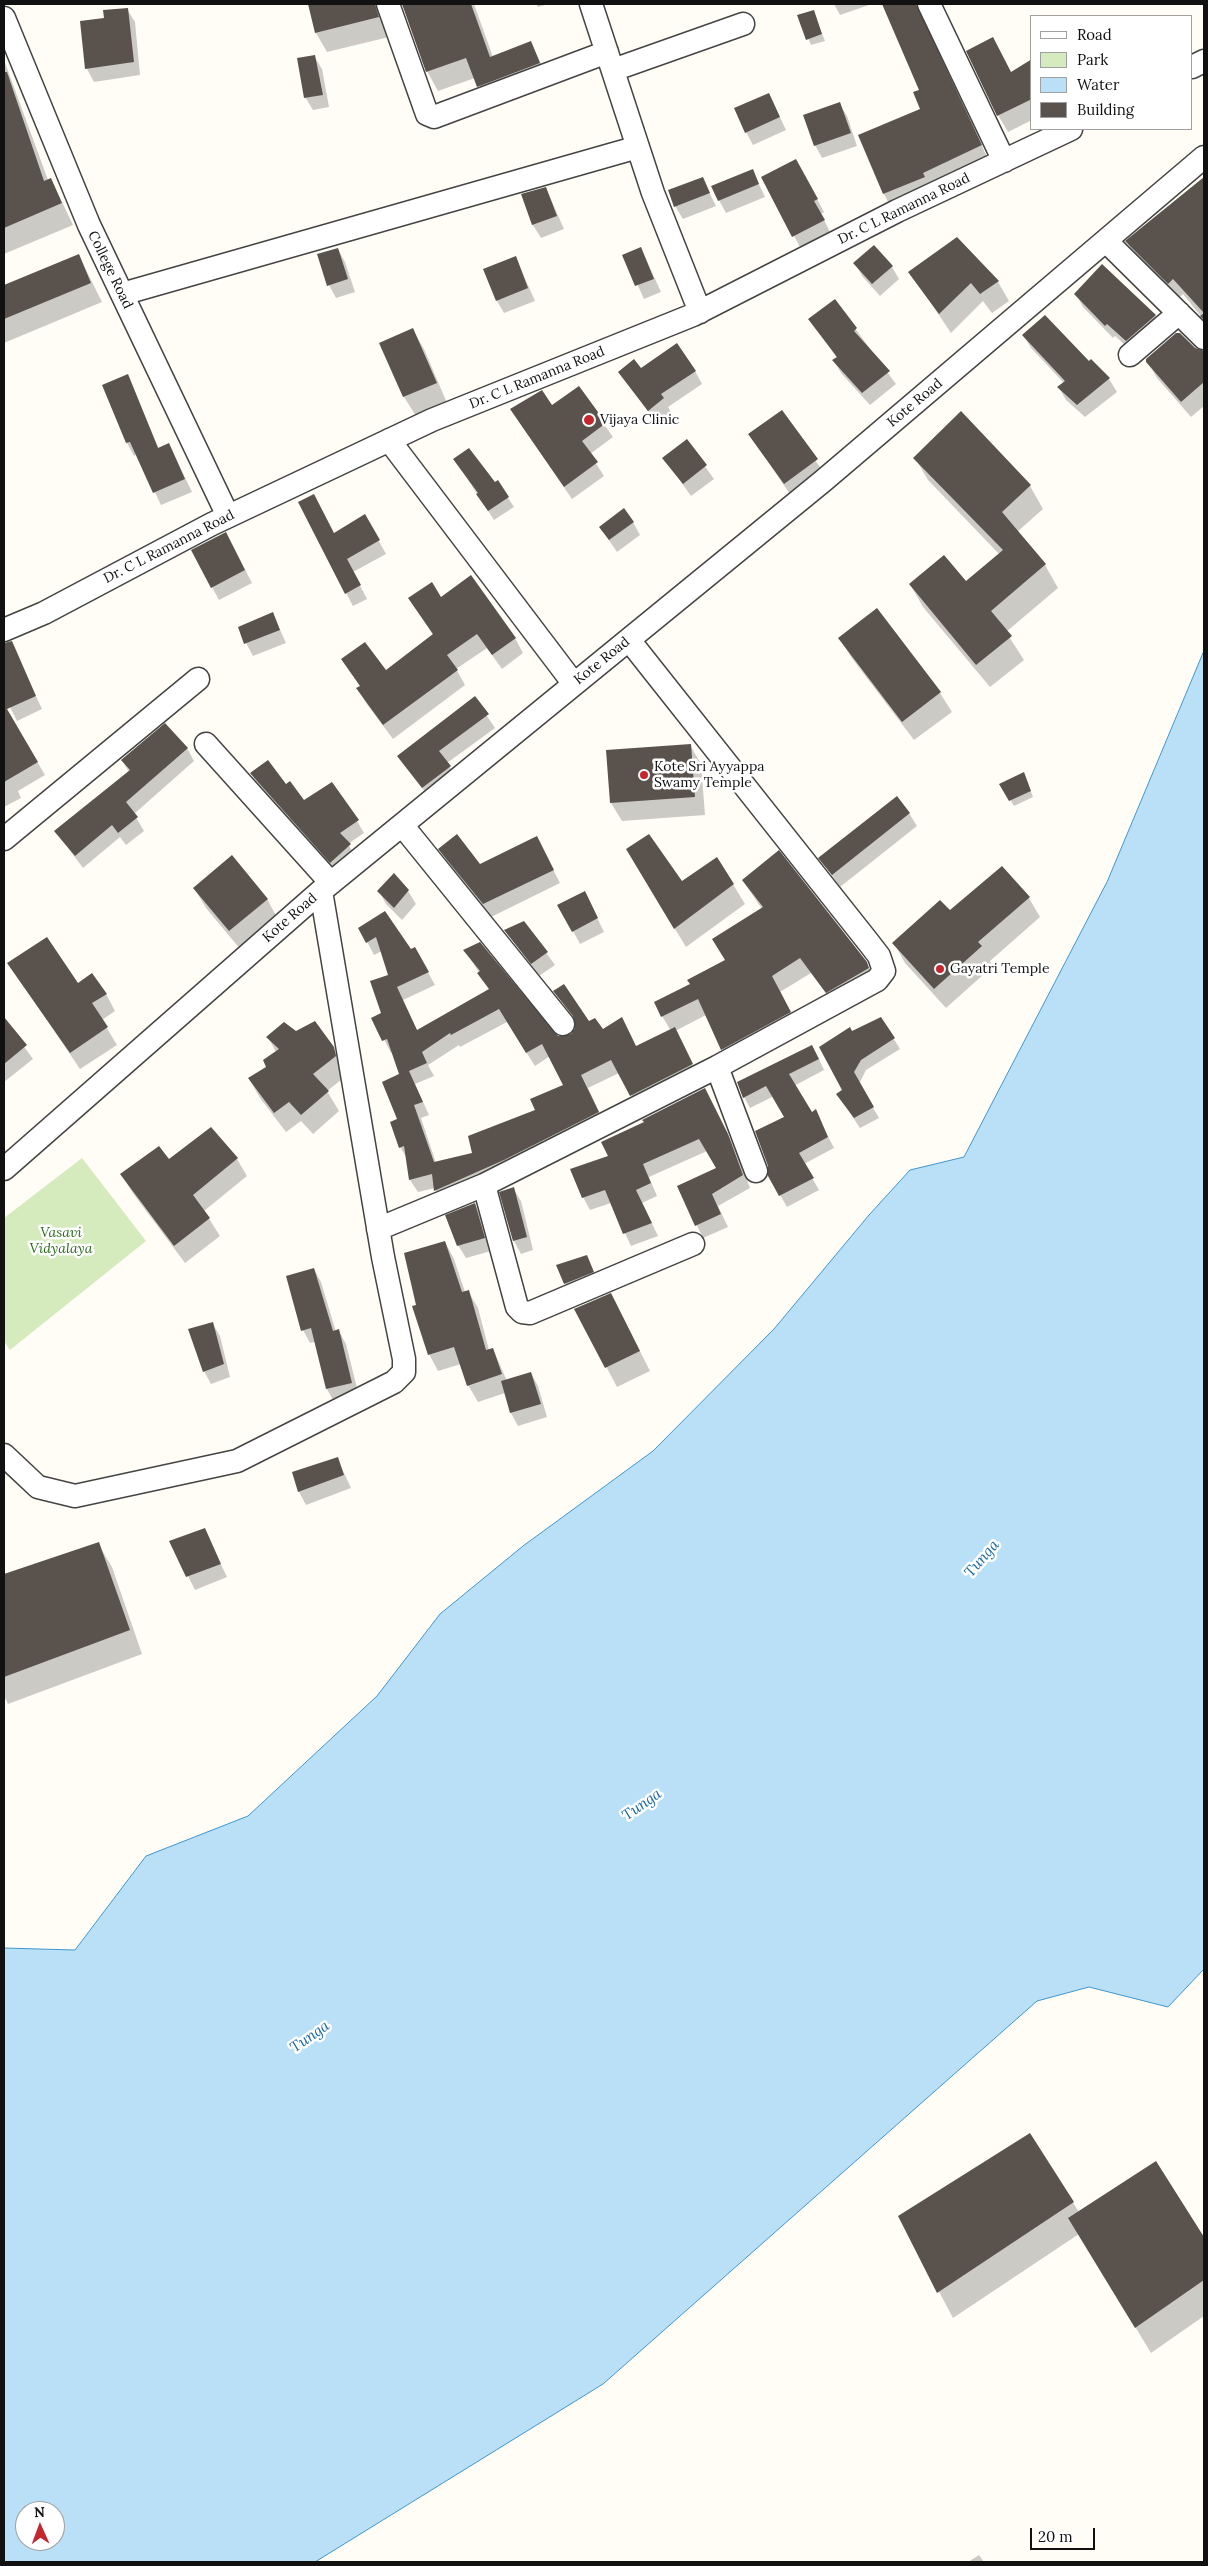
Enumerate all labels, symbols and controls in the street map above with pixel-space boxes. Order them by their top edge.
legend [1030,15,1193,130]
text: Road [1077,25,1112,44]
text: Park [1077,50,1108,69]
text: Water [1077,75,1119,94]
text: Building [1077,100,1134,119]
street label: Dr. C L Ramanna Road [835,170,973,248]
street label: College Road [84,228,136,312]
street label: Dr. C L Ramanna Road [467,343,607,413]
street label: Kote Road [884,375,946,431]
place label: Vijaya Clinic [600,412,679,428]
marker: Vijaya Clinic [582,413,596,427]
street label: Dr. C L Ramanna Road [101,507,237,587]
street label: Kote Road [571,633,633,689]
place label: Kote Sri Ayyappa Swamy Temple [654,759,765,792]
marker: Kote Sri Ayyappa Swamy Temple [638,769,650,781]
street label: Kote Road [259,890,321,946]
place label: Gayatri Temple [950,961,1049,977]
marker: Gayatri Temple [934,963,946,975]
park label: Vasavi Vidyalaya [30,1225,92,1258]
water label: Tunga [961,1537,1003,1581]
water label: Tunga [619,1785,665,1825]
water label: Tunga [287,2017,333,2057]
north arrow [15,2501,65,2551]
text: N [34,2503,45,2521]
scale bar [1033,2518,1098,2550]
text: 20 m [1038,2527,1073,2546]

